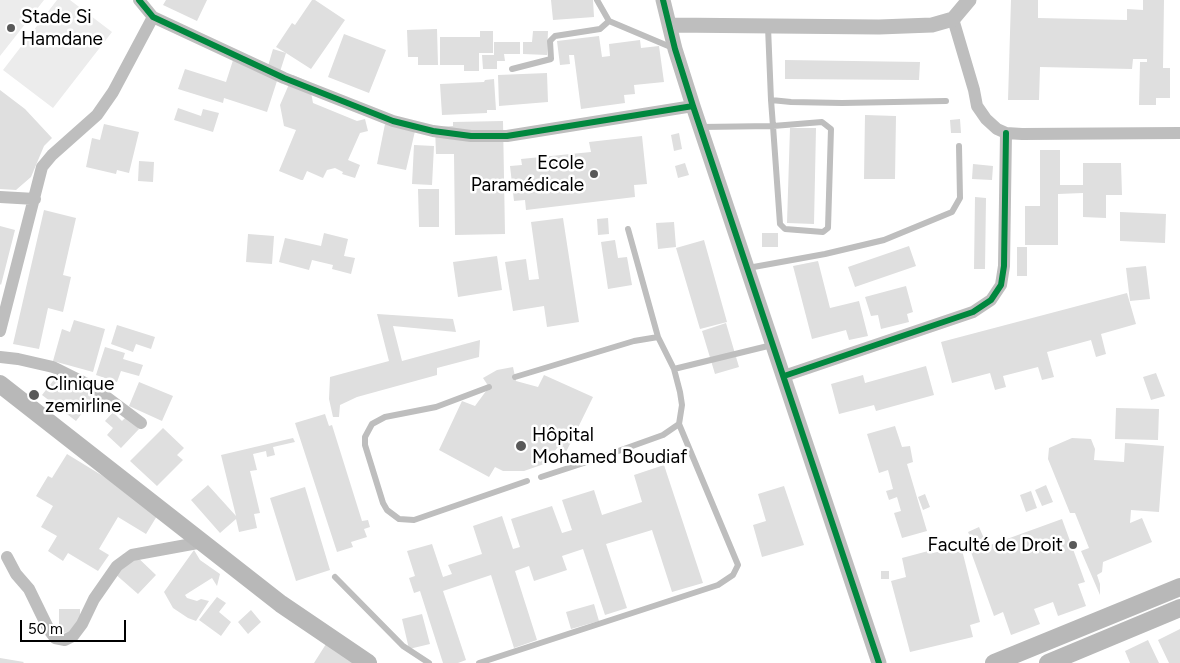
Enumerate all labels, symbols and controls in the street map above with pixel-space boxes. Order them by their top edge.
place label: Stade Si Hamdane [21,6,103,50]
marker: Stade Si Hamdane [5,22,17,34]
place label: Ecole Paramédicale [471,152,584,196]
marker: Ecole Paramédicale [588,168,600,180]
place label: Clinique zemirline [45,373,121,417]
marker: Clinique zemirline [27,388,41,402]
place label: Hôpital Mohamed Boudiaf [532,424,687,468]
marker: Hôpital Mohamed Boudiaf [514,439,528,453]
place label: Faculté de Droit [928,534,1063,556]
marker: Faculté de Droit [1067,539,1079,551]
scale bar [22,610,129,642]
text: 50 m [28,620,63,638]

